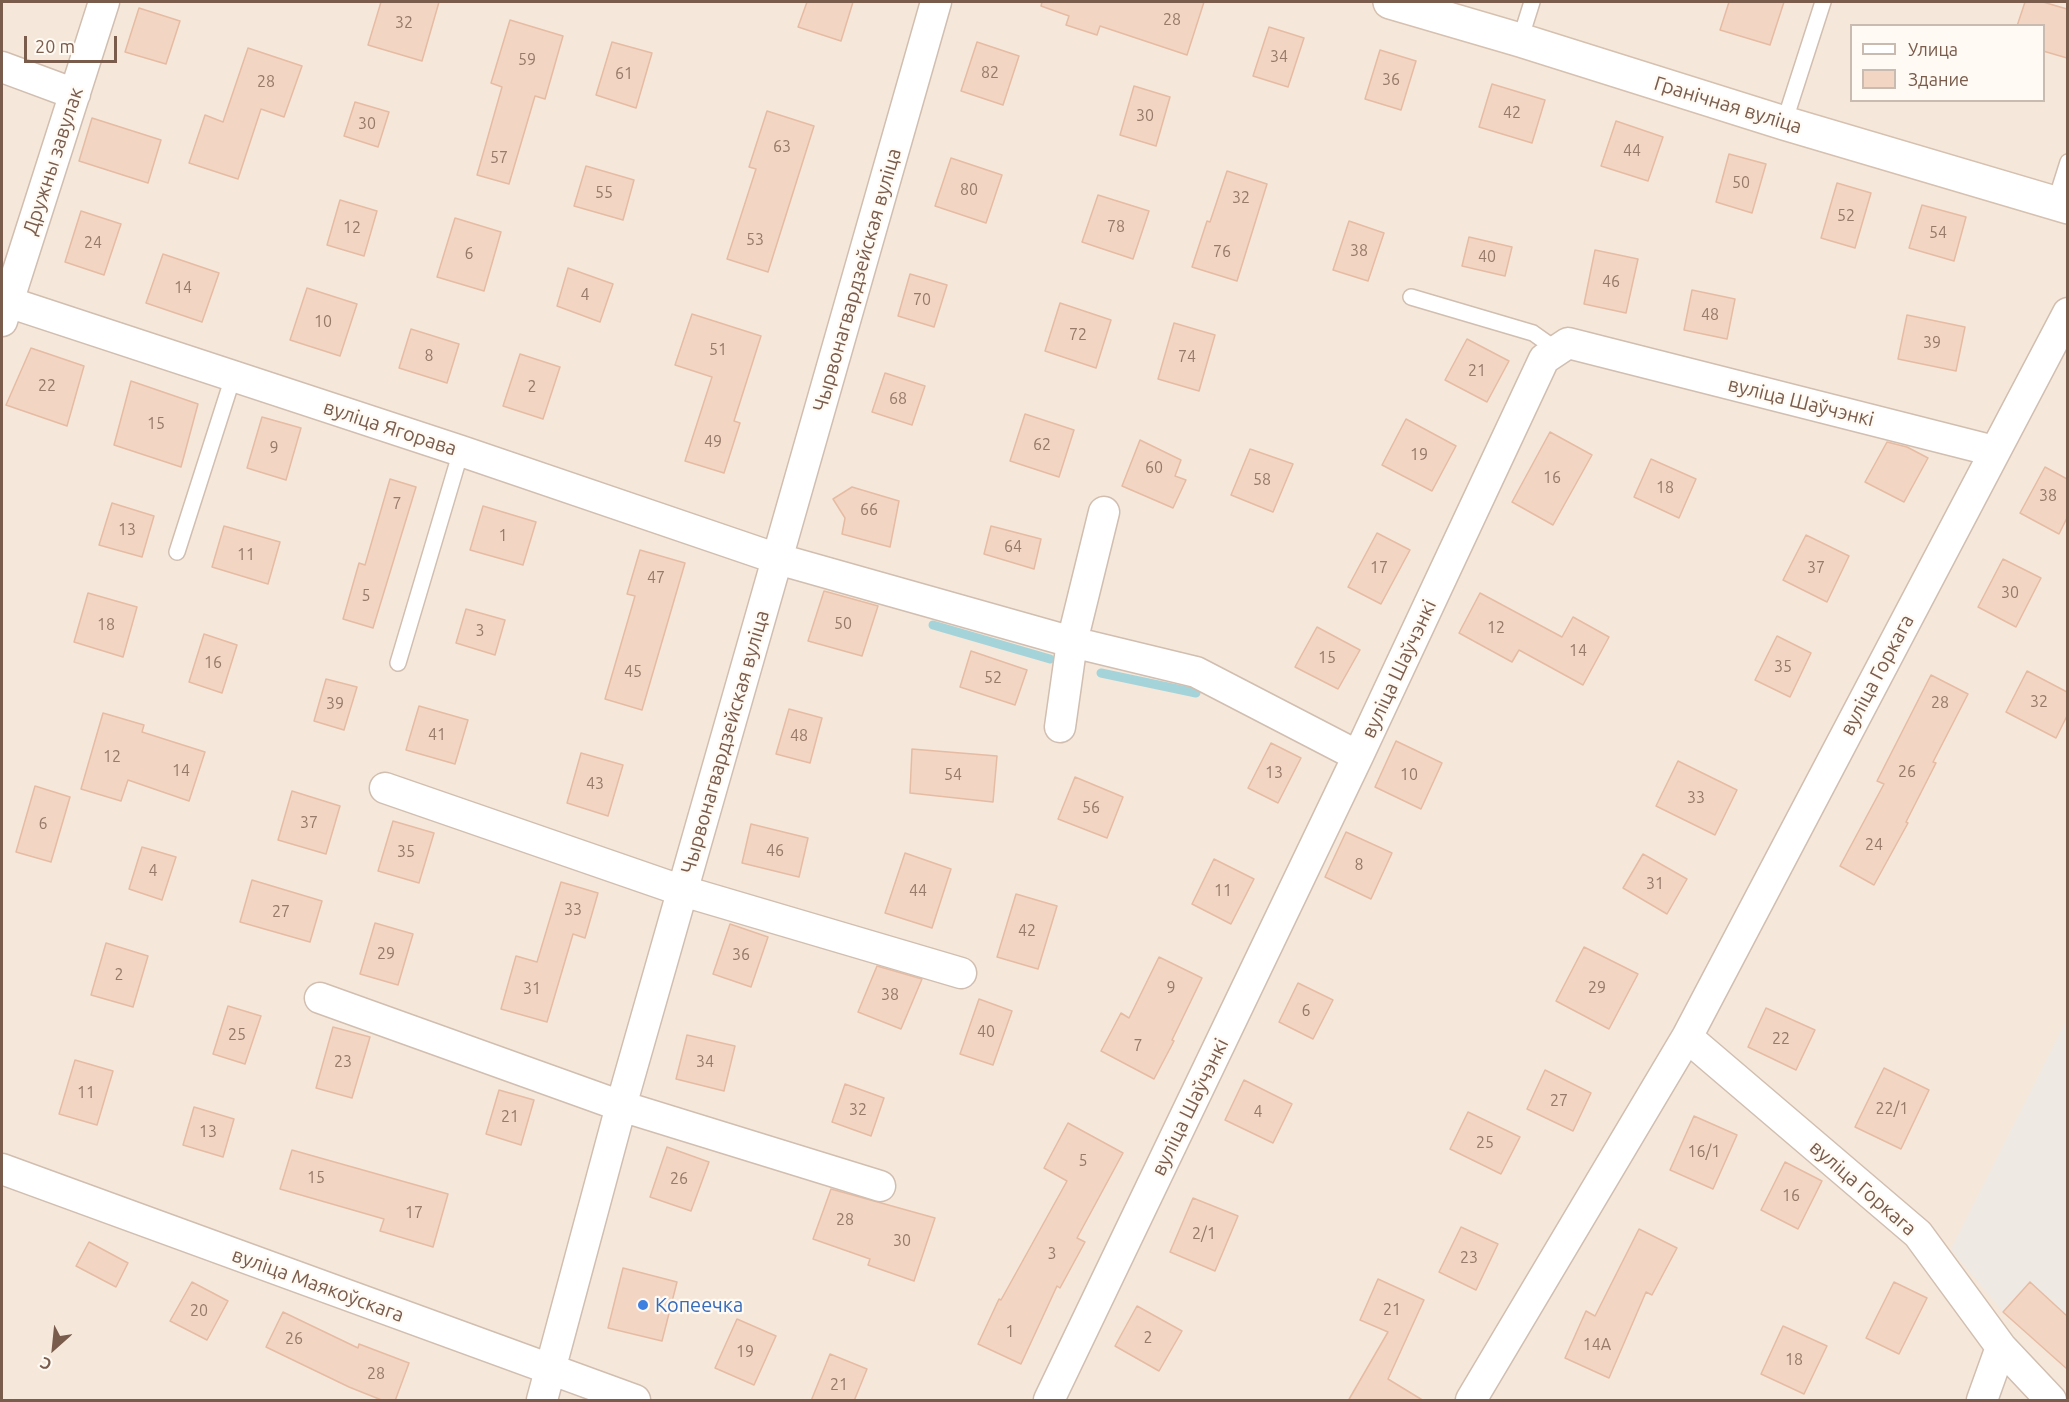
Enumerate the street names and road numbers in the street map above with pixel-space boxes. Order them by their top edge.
street label: Гранічная вуліца [1651,71,1805,139]
street label: Дружны завулак [18,84,88,238]
street label: Чырвонагвардзейская вуліца [808,146,906,414]
street label: вуліца Шаўчэнкі [1725,372,1877,432]
street label: вуліца Ягорава [320,395,460,461]
street label: вуліца Шаўчэнкі [1356,596,1442,742]
street label: Чырвонагвардзейская вуліца [676,608,774,876]
street label: вуліца Горкага [1835,610,1919,740]
street label: вуліца Шаўчэнкі [1146,1034,1234,1180]
street label: вуліца Горкага [1805,1135,1921,1241]
street label: вуліца Маякоўскага [229,1243,407,1327]

